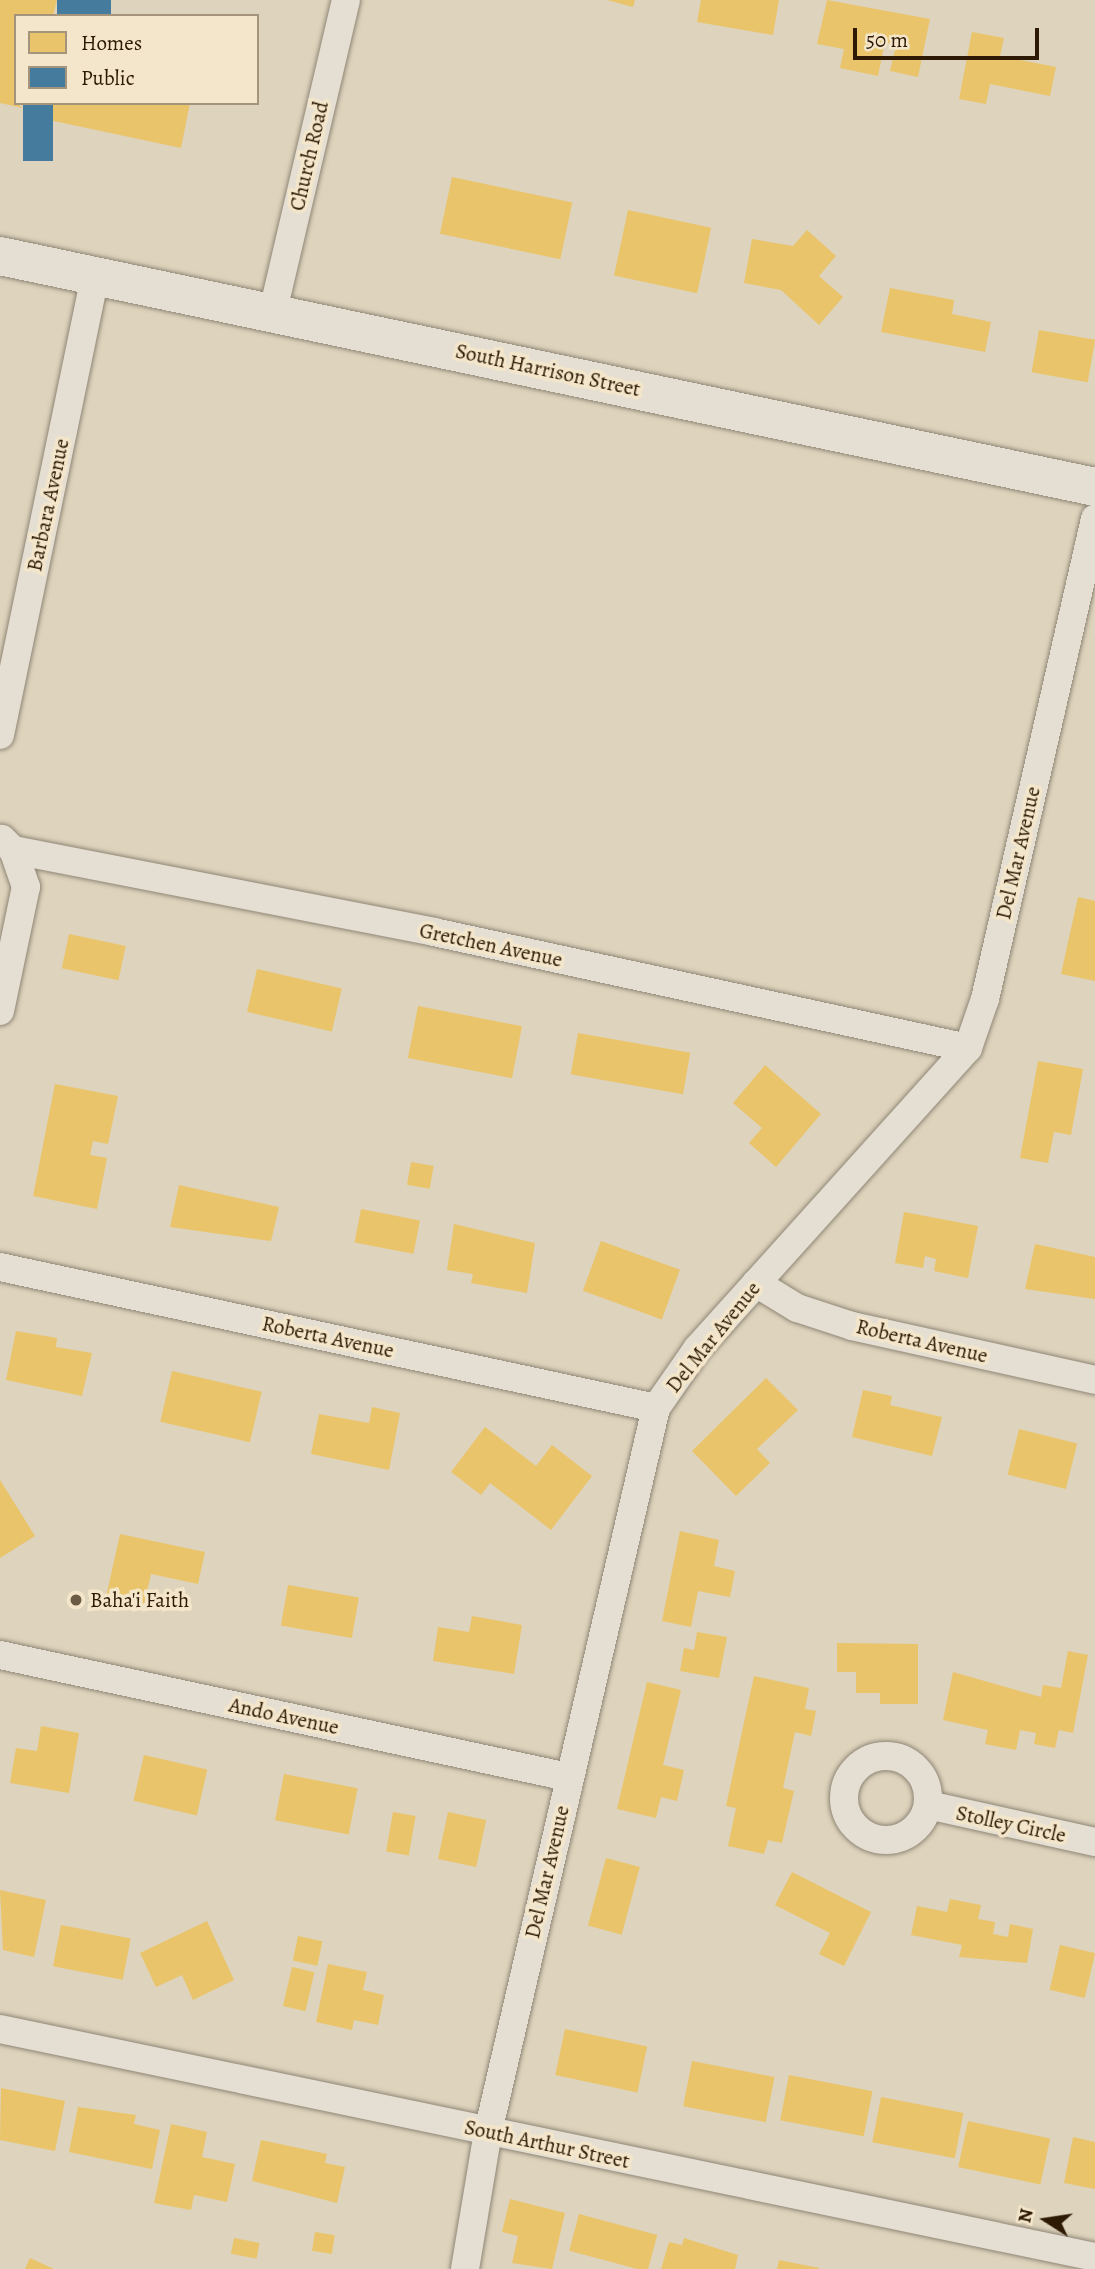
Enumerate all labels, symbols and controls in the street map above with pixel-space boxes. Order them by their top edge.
legend [14,14,259,105]
scale bar [857,14,1042,58]
text: 50 m [866,26,908,54]
text: Homes [81,29,142,57]
text: Public [81,64,135,92]
street label: Church Road [284,99,334,213]
street label: South Harrison Street [453,338,643,402]
street label: Barbara Avenue [22,436,74,574]
street label: Del Mar Avenue [990,784,1046,922]
street label: Gretchen Avenue [417,918,565,972]
street label: Del Mar Avenue [661,1276,765,1398]
street label: Roberta Avenue [260,1311,396,1363]
street label: Roberta Avenue [854,1314,990,1368]
place label: Baha'i Faith [90,1587,189,1613]
marker: Baha'i Faith [68,1592,84,1608]
street label: Ando Avenue [227,1692,341,1740]
street label: Stolley Circle [954,1800,1068,1848]
street label: Del Mar Avenue [519,1803,575,1941]
street label: South Arthur Street [462,2114,632,2174]
north arrow [1011,2185,1081,2255]
text: N [1011,2206,1040,2225]

